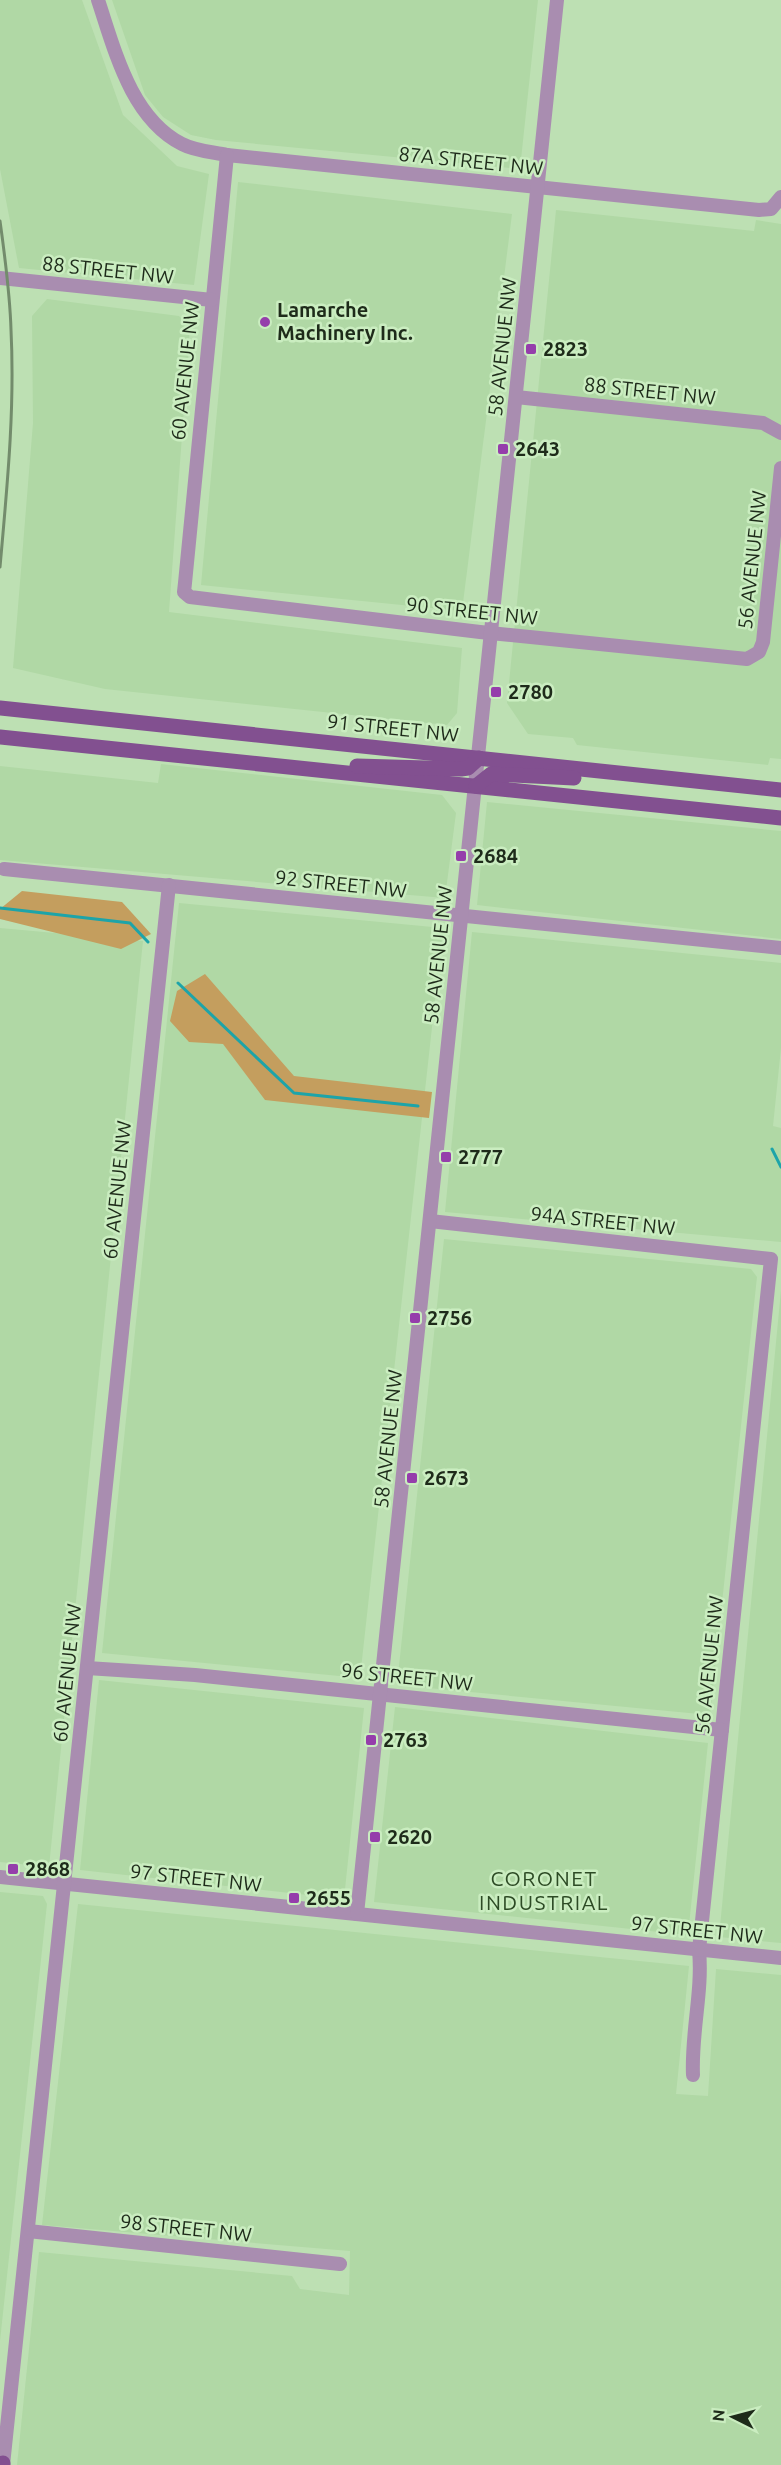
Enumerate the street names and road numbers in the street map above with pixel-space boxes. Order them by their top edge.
street label: 87A STREET NW [398,141,544,180]
street label: 88 STREET NW [41,251,175,288]
street label: 58 AVENUE NW [483,276,520,418]
street label: 60 AVENUE NW [166,300,203,442]
street label: 88 STREET NW [583,372,717,409]
street label: 56 AVENUE NW [733,489,770,631]
street label: 90 STREET NW [405,592,539,629]
street label: 91 STREET NW [326,709,460,746]
street label: 92 STREET NW [274,865,408,902]
street label: 58 AVENUE NW [419,884,456,1026]
street label: 60 AVENUE NW [98,1119,135,1261]
street label: 94A STREET NW [530,1201,676,1240]
street label: 58 AVENUE NW [369,1368,406,1510]
street label: 56 AVENUE NW [690,1594,727,1736]
street label: 60 AVENUE NW [48,1602,85,1744]
street label: 96 STREET NW [340,1658,474,1695]
street label: 97 STREET NW [129,1859,263,1896]
street label: 97 STREET NW [630,1911,764,1948]
street label: 98 STREET NW [119,2209,253,2246]

